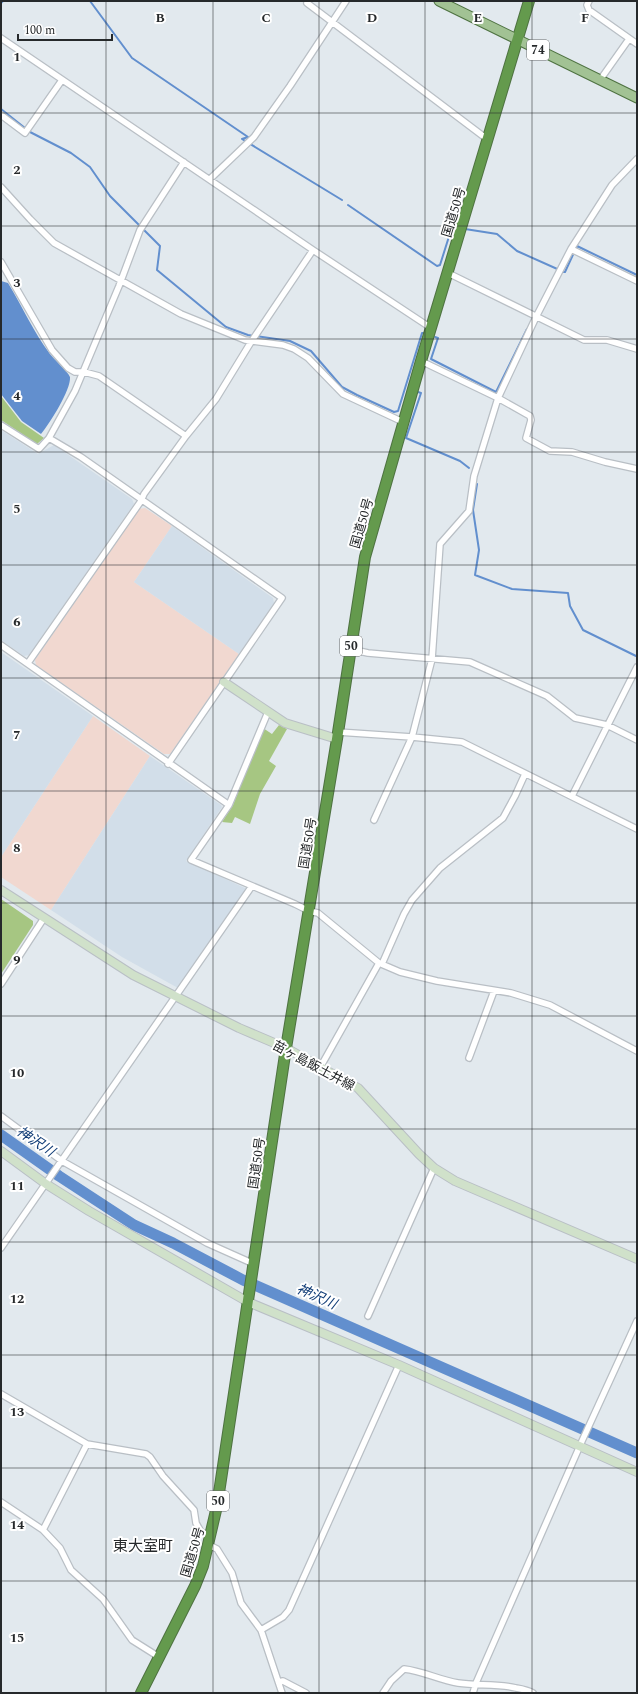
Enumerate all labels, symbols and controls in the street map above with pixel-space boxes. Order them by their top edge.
text: B [155,8,165,28]
text: C [261,8,271,28]
text: D [367,8,377,28]
text: E [474,8,483,28]
text: F [581,8,589,28]
scale bar [18,16,112,42]
text: 100 m [24,21,55,40]
road number: 74 [527,40,549,60]
text: 1 [13,47,21,67]
text: 2 [13,160,21,180]
street label: 国道50号 [437,184,471,240]
text: 3 [13,273,21,293]
text: 4 [13,386,21,406]
street label: 国道50号 [345,496,379,551]
text: 5 [13,499,21,519]
text: 6 [13,612,21,632]
road number: 50 [340,636,362,656]
text: 7 [13,725,21,745]
street label: 国道50号 [294,816,322,870]
text: 8 [13,838,21,858]
text: 9 [13,950,21,970]
street label: 苗ヶ島飯土井線 [269,1036,358,1096]
text: 10 [10,1063,24,1083]
water label: 神沢川 [12,1121,61,1163]
street label: 国道50号 [243,1136,271,1190]
text: 11 [10,1176,24,1196]
water label: 神沢川 [293,1278,342,1315]
text: 12 [10,1289,24,1309]
text: 13 [10,1402,24,1422]
road number: 50 [207,1491,229,1511]
text: 14 [10,1515,25,1535]
street label: 国道50号 [176,1524,210,1580]
district label: 東大室町 [113,1535,173,1558]
text: 15 [10,1628,24,1648]

